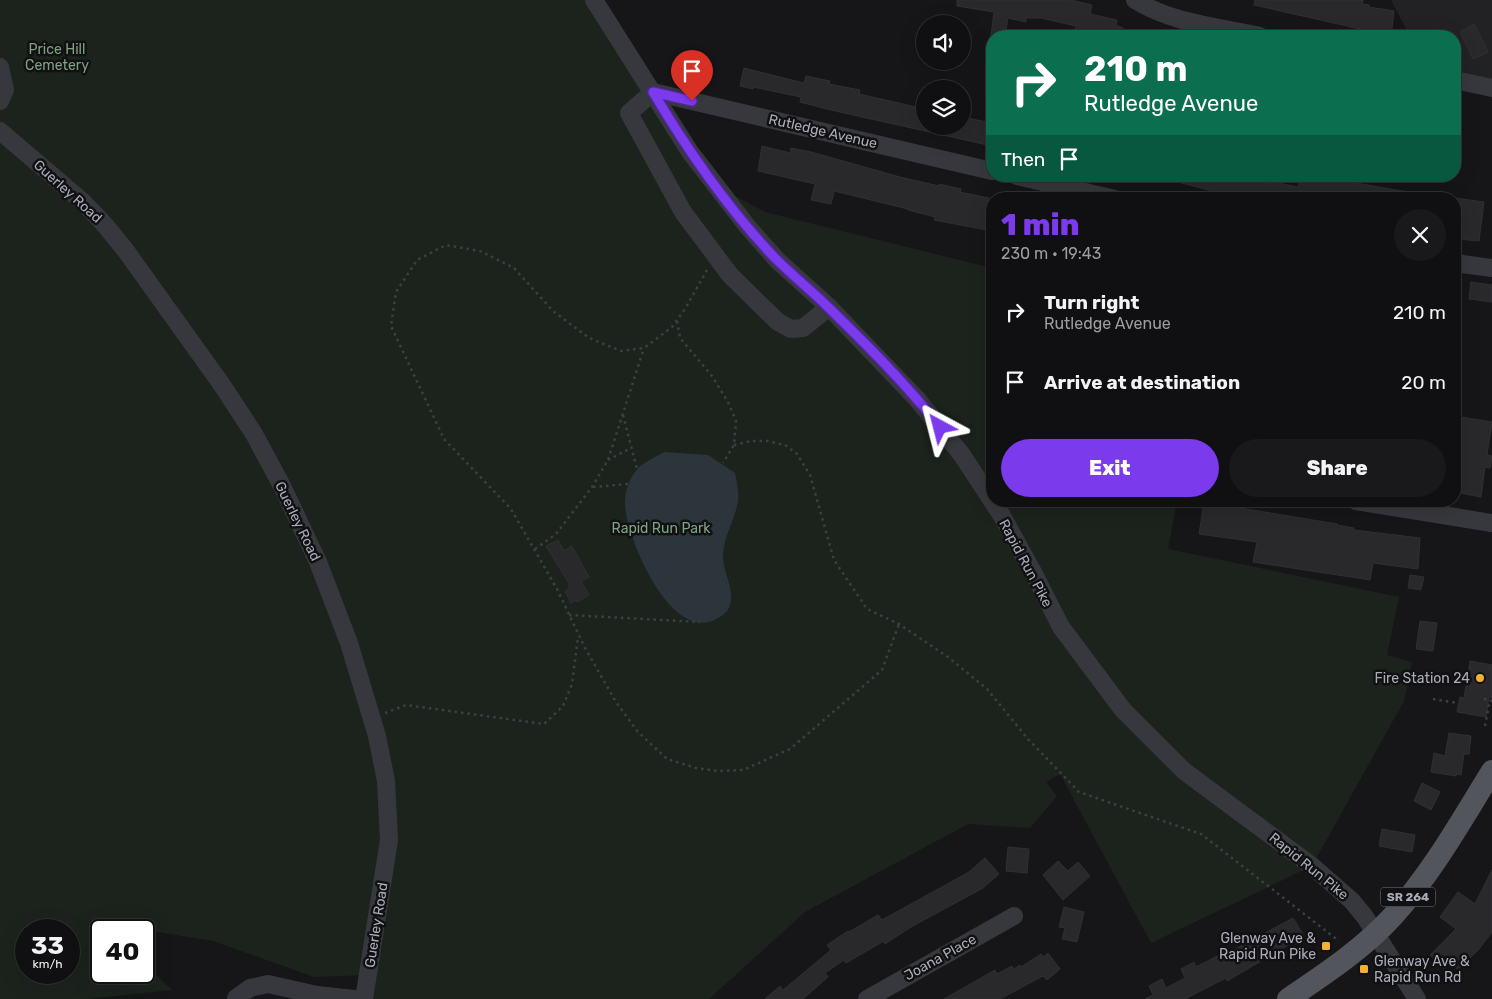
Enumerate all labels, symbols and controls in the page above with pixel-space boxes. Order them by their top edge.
map controls [916,15,971,135]
button: sound [916,15,971,70]
park label: Price Hill Cemetery [25,41,89,74]
text: 210 m [1084,48,1187,90]
pin [671,50,713,101]
icon: right [1001,50,1066,115]
icon: arrive [678,57,706,85]
button: layers [916,80,971,135]
text: Rutledge Avenue [1084,90,1258,117]
street label: Rutledge Avenue [767,111,879,152]
icon: arrive [1055,145,1083,173]
text: Then [1001,148,1045,171]
street label: Guerley Road [30,156,105,226]
text: 1 min [1001,207,1079,243]
button: close [1394,209,1446,261]
text: 230 m · 19:43 [1001,244,1101,263]
text: Turn right [1044,291,1139,314]
icon: right [1001,298,1029,326]
text: 210 m [1393,301,1446,324]
text: Rutledge Avenue [1044,314,1171,333]
icon: arrive [1001,368,1029,396]
text: Arrive at destination [1044,371,1240,394]
text: 20 m [1401,371,1446,394]
position arrow [913,400,965,452]
button: Exit [1001,439,1219,497]
button: Share [1229,439,1446,497]
street label: Guerley Road [271,479,324,564]
street label: Rapid Run Pike [995,516,1056,610]
park label: Rapid Run Park [611,520,711,537]
place label: Fire Station 24 [1375,670,1470,687]
marker: Fire Station 24 [1474,672,1486,684]
street label: Rapid Run Pike [1266,829,1352,904]
street label: Guerley Road [361,881,392,969]
road number: SR 264 [1380,888,1436,906]
speed limit sign: 40 [90,919,155,984]
place label: Glenway Ave & Rapid Run Pike [1219,930,1316,963]
text: 33 [31,931,64,960]
street label: Joana Place [901,931,979,984]
marker: Glenway Ave & Rapid Run Pike [1320,940,1332,952]
place label: Glenway Ave & Rapid Run Rd [1374,953,1470,986]
text: km/h [33,957,62,971]
marker: Glenway Ave & Rapid Run Rd [1358,963,1370,975]

